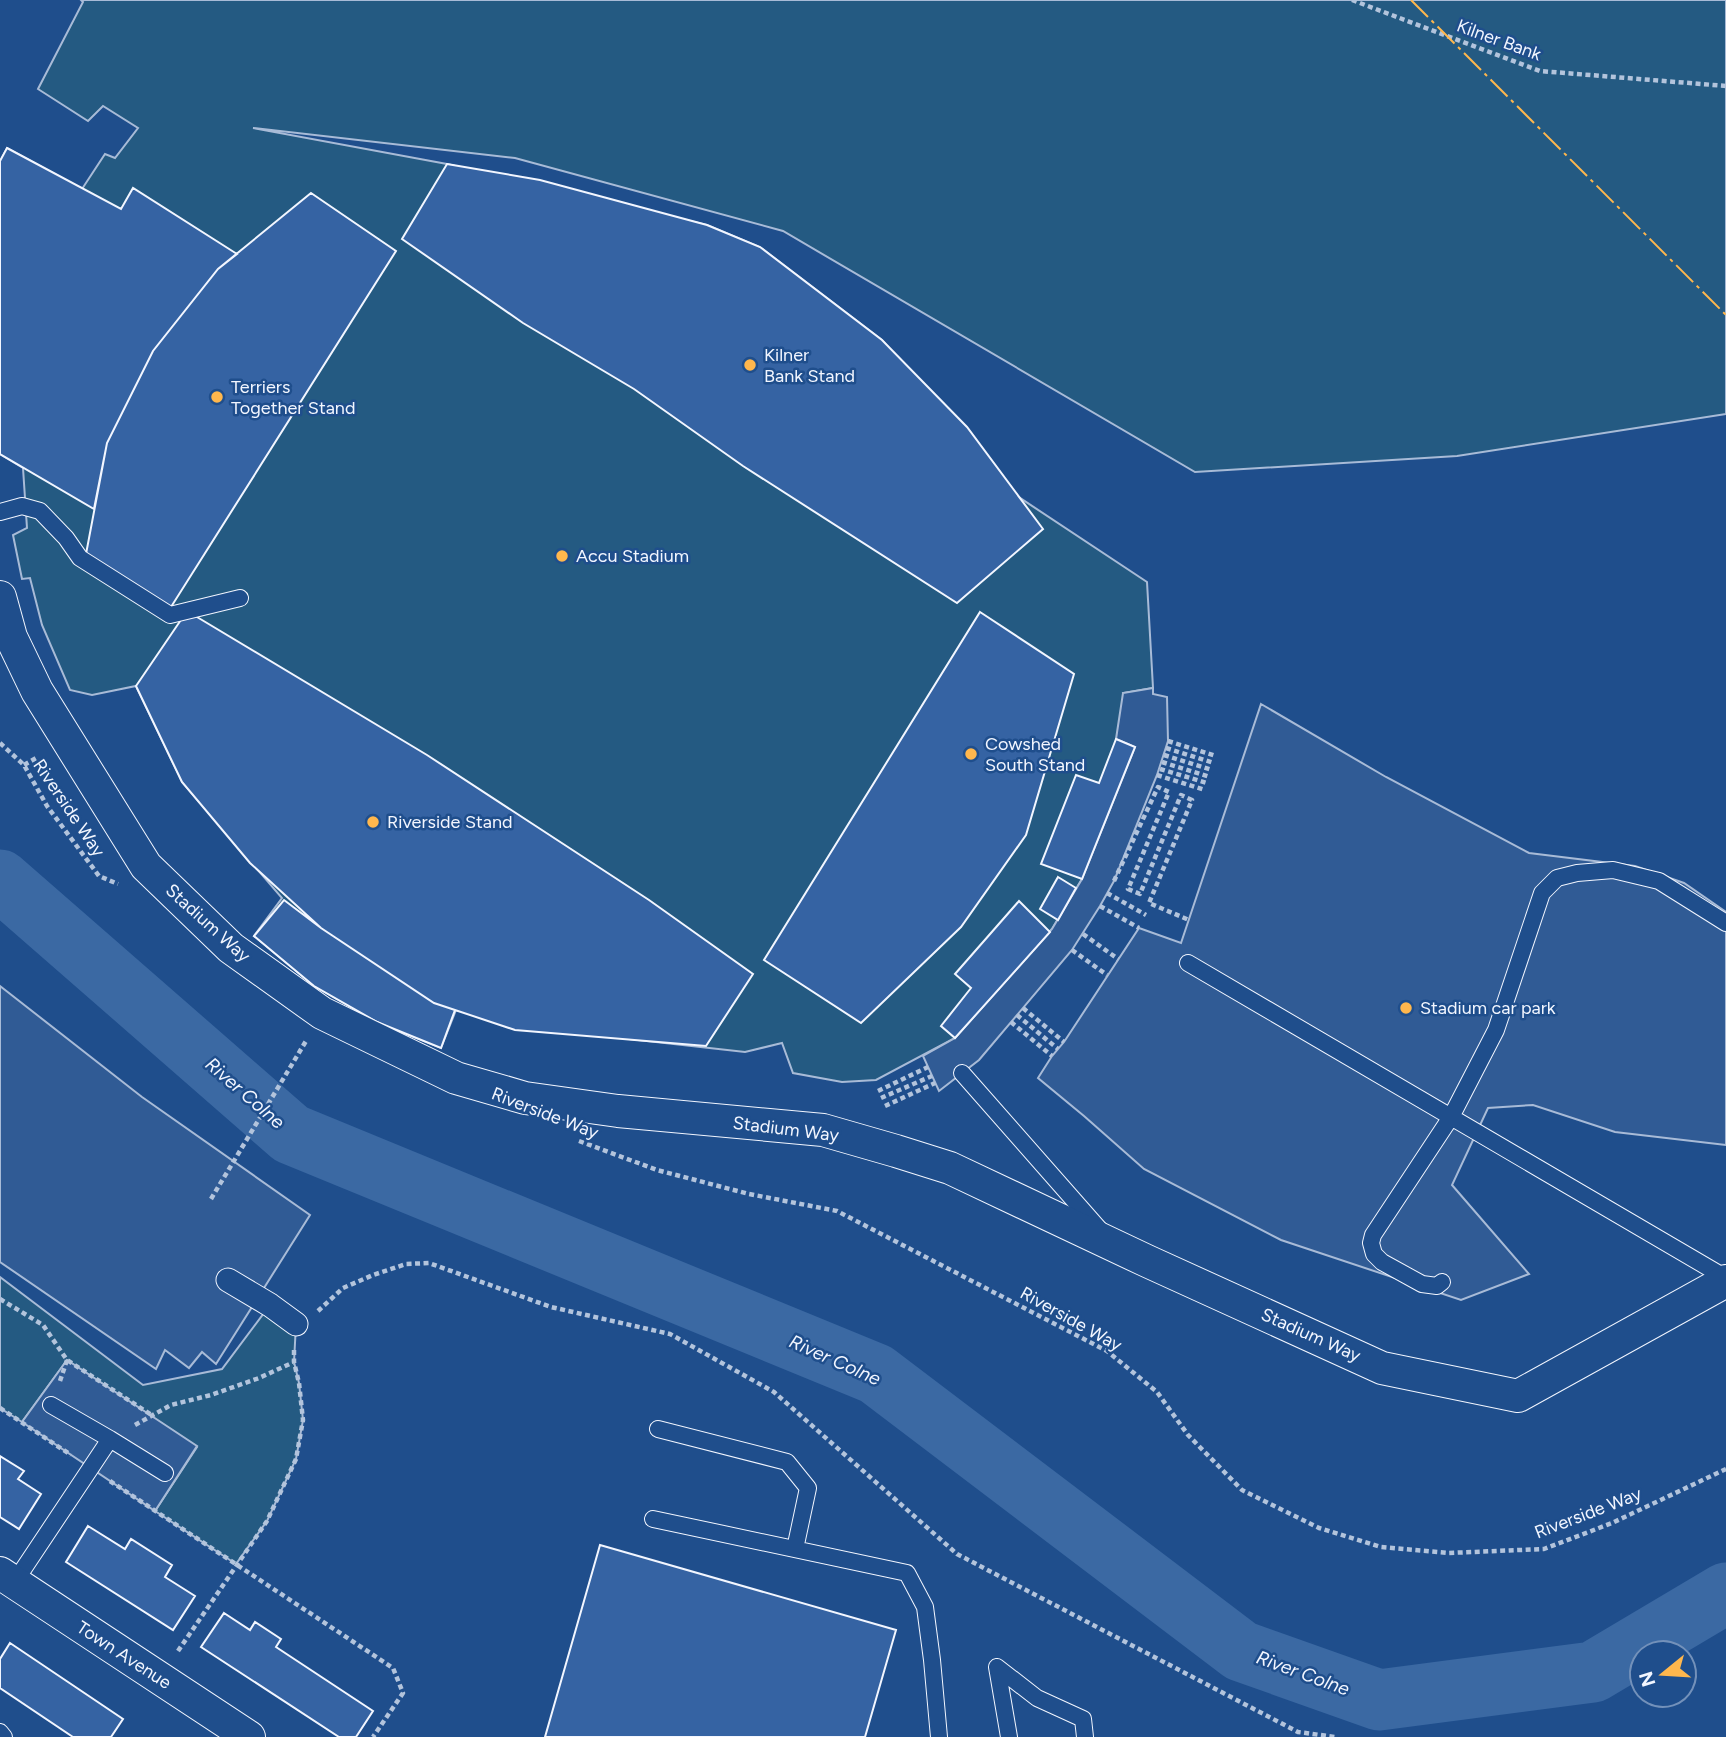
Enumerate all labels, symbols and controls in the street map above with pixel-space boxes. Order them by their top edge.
street label: Kilner Bank [1454,15,1545,66]
place label: Kilner Bank Stand [764,344,855,387]
marker: Kilner Bank Stand [742,357,758,373]
place label: Terriers Together Stand [231,376,355,419]
marker: Terriers Together Stand [209,389,225,405]
place label: Accu Stadium [576,545,689,567]
marker: Accu Stadium [554,548,570,564]
place label: Cowshed South Stand [985,733,1085,776]
marker: Cowshed South Stand [963,746,979,762]
street label: Riverside Way [28,755,110,861]
place label: Riverside Stand [387,811,512,833]
marker: Riverside Stand [365,814,381,830]
street label: Stadium Way [161,879,255,967]
place label: Stadium car park [1420,997,1556,1019]
marker: Stadium car park [1398,1000,1414,1016]
water label: River Colne [201,1052,290,1134]
street label: Riverside Way [488,1082,602,1144]
street label: Stadium Way [732,1112,841,1146]
street label: Riverside Way [1016,1282,1126,1356]
street label: Stadium Way [1258,1303,1365,1367]
water label: River Colne [786,1330,885,1391]
street label: Riverside Way [1531,1482,1645,1544]
street label: Town Avenue [73,1616,176,1694]
north arrow [1628,1639,1698,1709]
water label: River Colne [1253,1646,1353,1701]
text: N [1634,1669,1661,1690]

